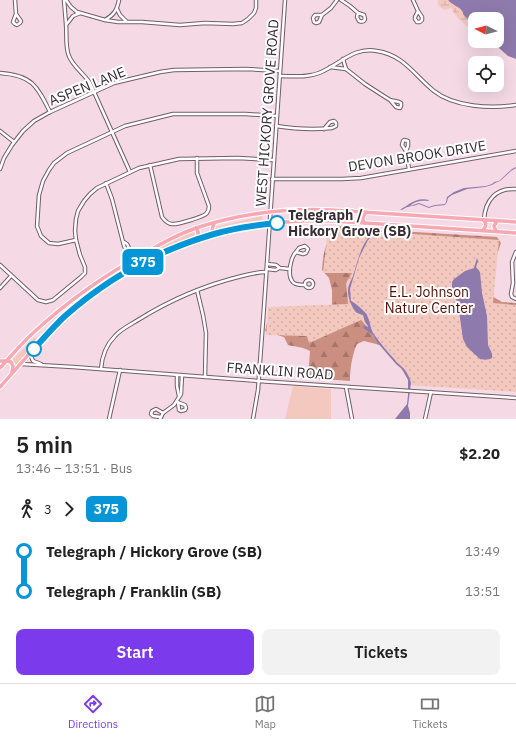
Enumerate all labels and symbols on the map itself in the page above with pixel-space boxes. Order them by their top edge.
north arrow [468,12,504,48]
street label: WEST HICKORY GROVE ROAD [251,19,283,207]
street label: ASPEN LANE [46,62,128,110]
street label: DEVON BROOK DRIVE [347,136,487,176]
place label: Telegraph / Hickory Grove (SB) [288,206,411,240]
marker: Telegraph / Hickory Grove (SB) [269,215,285,231]
line badge: 375 [120,249,166,275]
park label: E.L. Johnson Nature Center [385,283,473,317]
unlabelled marker [26,341,42,357]
street label: FRANKLIN ROAD [226,358,334,384]

